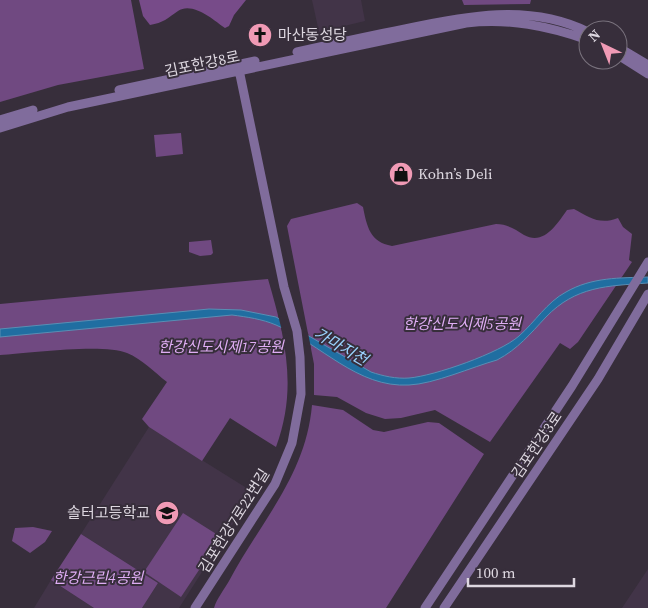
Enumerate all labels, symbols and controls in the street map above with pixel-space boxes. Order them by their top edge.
north arrow [578,20,628,70]
church icon: 마산동성당 [247,22,273,48]
place label: 마산동성당 [278,24,347,45]
text: N [584,25,605,46]
street label: 김포한강8로 [162,45,242,82]
shop icon: Kohn’s Deli [388,161,414,187]
place label: Kohn’s Deli [418,163,492,184]
park label: 한강신도시제5공원 [403,313,522,334]
water label: 가마지천 [310,322,374,371]
park label: 한강신도시제17공원 [158,336,285,357]
street label: 김포한강3로 [506,407,567,482]
street label: 김포한강7로22번길 [193,465,274,577]
school or university icon: 솔터고등학교 [154,500,180,526]
place label: 솔터고등학교 [67,502,150,523]
scale bar [468,556,574,588]
text: 100 m [476,562,516,583]
park label: 한강근린4공원 [53,567,144,588]

